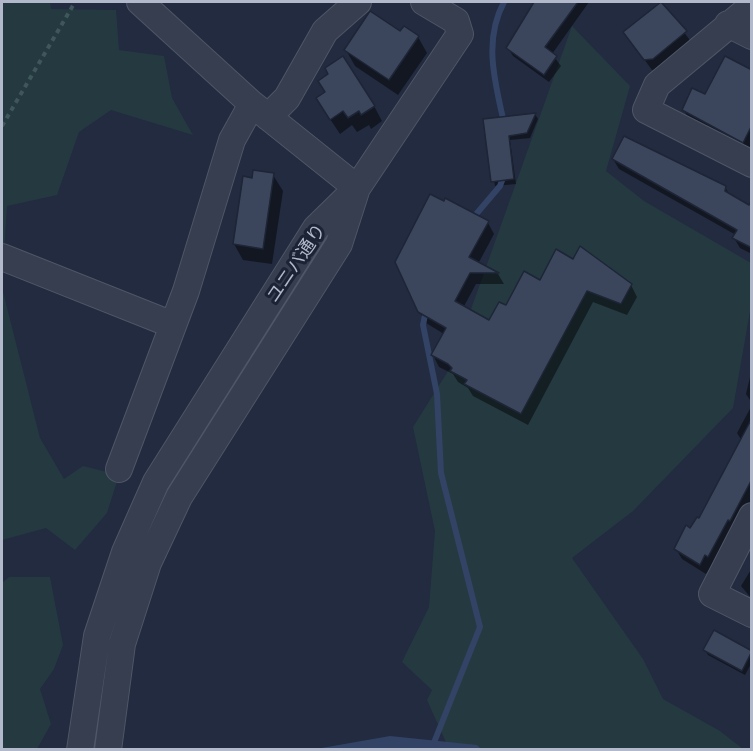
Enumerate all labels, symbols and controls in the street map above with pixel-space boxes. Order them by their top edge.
street label: ユニバ通り [262,220,330,306]

